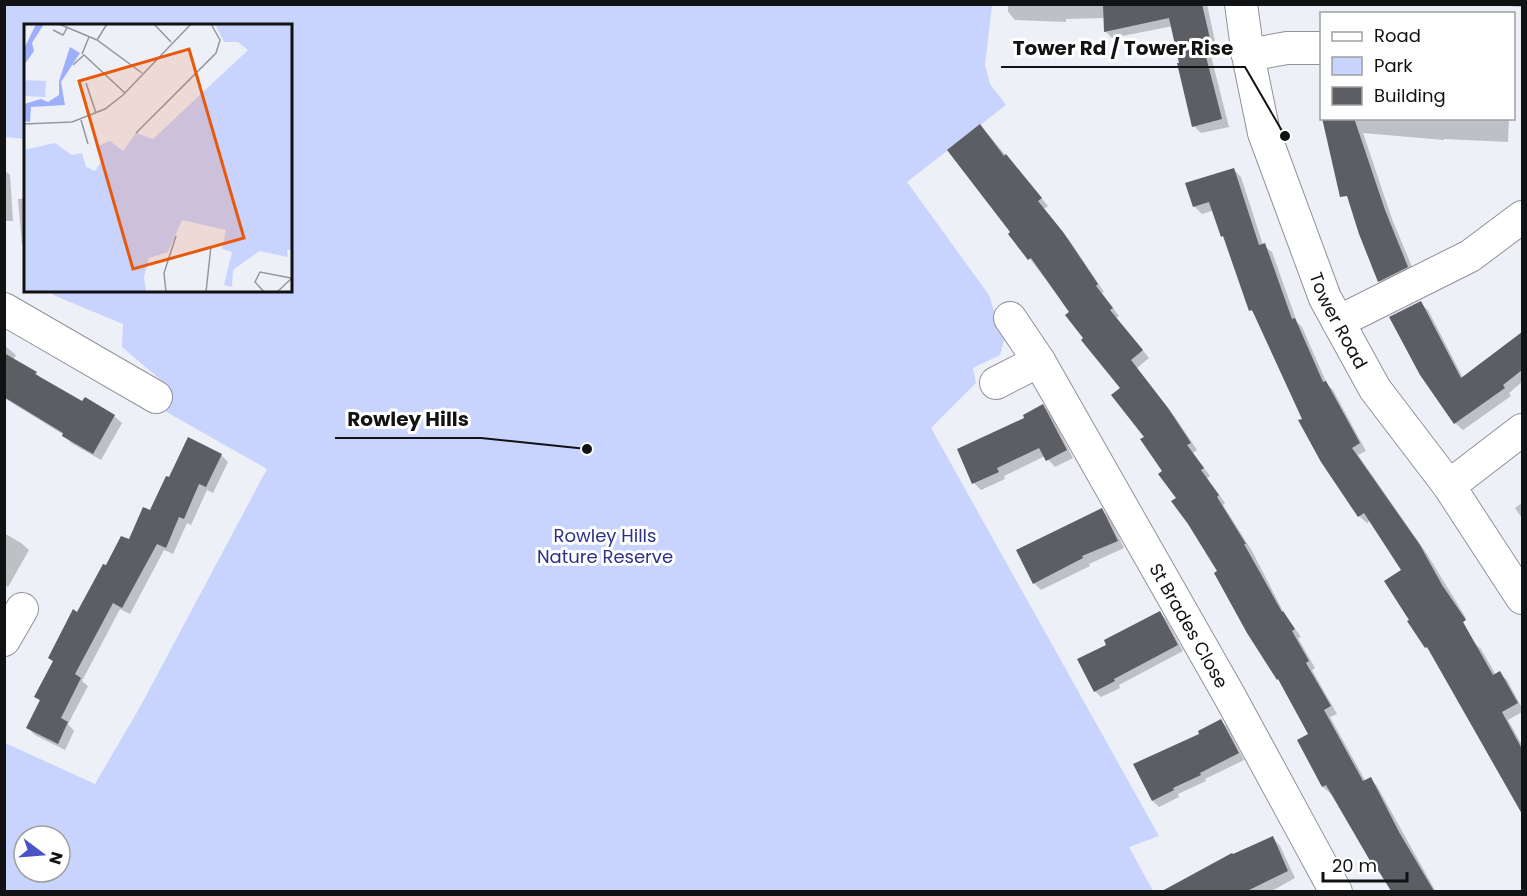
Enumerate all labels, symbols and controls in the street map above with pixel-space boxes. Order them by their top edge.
legend [1320,12,1515,120]
text: Road [1374,23,1421,48]
inset map [24,24,292,292]
callout: Tower Rd / Tower Rise [1001,29,1245,67]
text: Tower Rd / Tower Rise [1013,34,1233,62]
text: Park [1374,53,1413,78]
text: Building [1374,83,1446,108]
street label: Tower Road [1304,269,1374,373]
callout: Rowley Hills [335,400,481,438]
text: Rowley Hills [347,405,469,433]
park label: Rowley Hills Nature Reserve [537,523,673,569]
street label: St Brades Close [1144,558,1235,692]
north arrow [12,824,72,884]
scale bar [1323,845,1407,883]
text: N [43,849,69,867]
text: 20 m [1332,853,1377,878]

